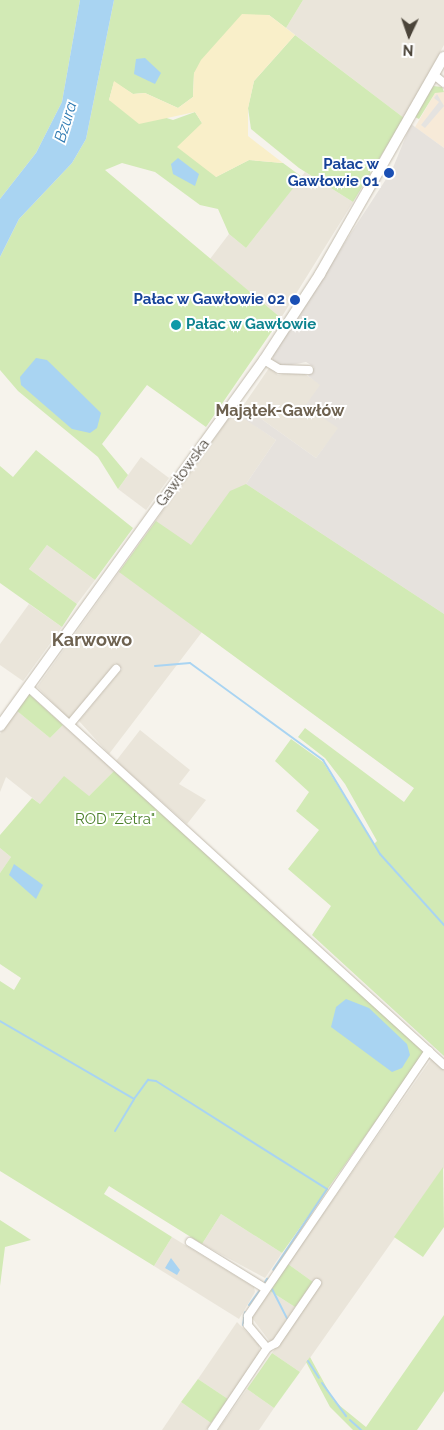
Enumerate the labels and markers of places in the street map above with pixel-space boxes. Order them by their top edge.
place label: Pałac w Gawłowie 01 [288,155,379,190]
marker: Pałac w Gawłowie 01 [383,167,395,179]
place label: Pałac w Gawłowie 02 [133,291,285,309]
marker: Pałac w Gawłowie 02 [289,294,301,306]
place label: Pałac w Gawłowie [186,316,317,334]
marker: Pałac w Gawłowie [170,319,182,331]

